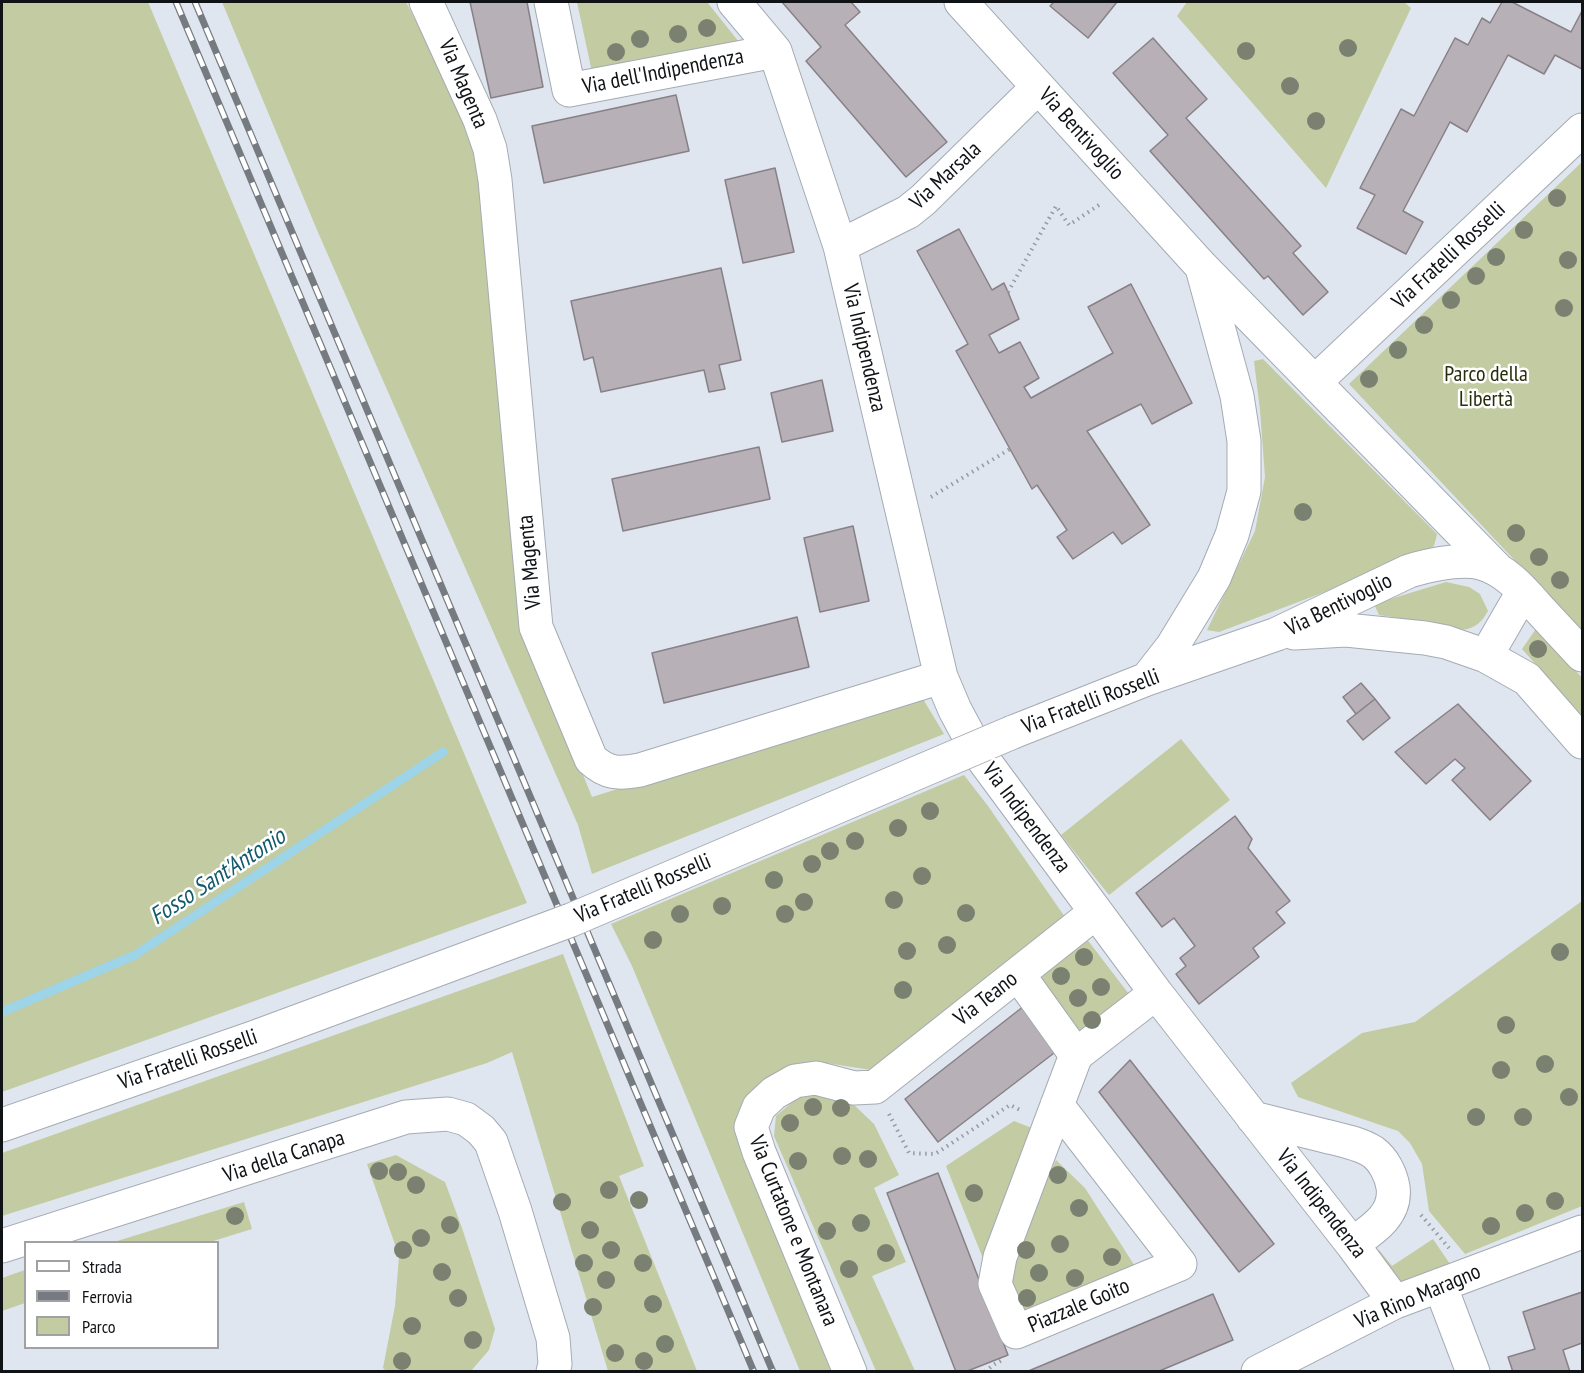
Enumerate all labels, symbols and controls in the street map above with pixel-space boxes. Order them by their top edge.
street label: Via Magenta [432,35,494,133]
street label: Via dell'Indipendenza [580,43,746,101]
street label: Via Bentivoglio [1033,82,1129,186]
street label: Via Marsala [905,137,987,215]
street label: Via Fratelli Rosselli [1387,197,1511,315]
street label: Via Indipendenza [836,281,892,415]
park label: Parco della Libertà [1444,362,1528,414]
street label: Via Magenta [513,514,547,610]
street label: Via Bentivoglio [1281,568,1397,642]
street label: Via Fratelli Rosselli [1019,664,1163,740]
street label: Via Indipendenza [976,758,1076,878]
water label: Fosso Sant'Antonio [145,823,291,931]
street label: Via Fratelli Rosselli [571,848,715,930]
street label: Via Teano [949,966,1023,1032]
street label: Via Fratelli Rosselli [115,1024,261,1096]
street label: Via della Canapa [220,1125,348,1189]
street label: Via Curtatone e Montanara [743,1132,843,1330]
street label: Via Indipendenza [1270,1144,1372,1264]
legend [24,1241,219,1349]
text: Strada [82,1255,122,1278]
street label: Via Rino Maragno [1351,1259,1485,1335]
street label: Piazzale Goito [1024,1273,1134,1339]
text: Ferrovia [82,1285,132,1308]
text: Parco [82,1315,116,1338]

